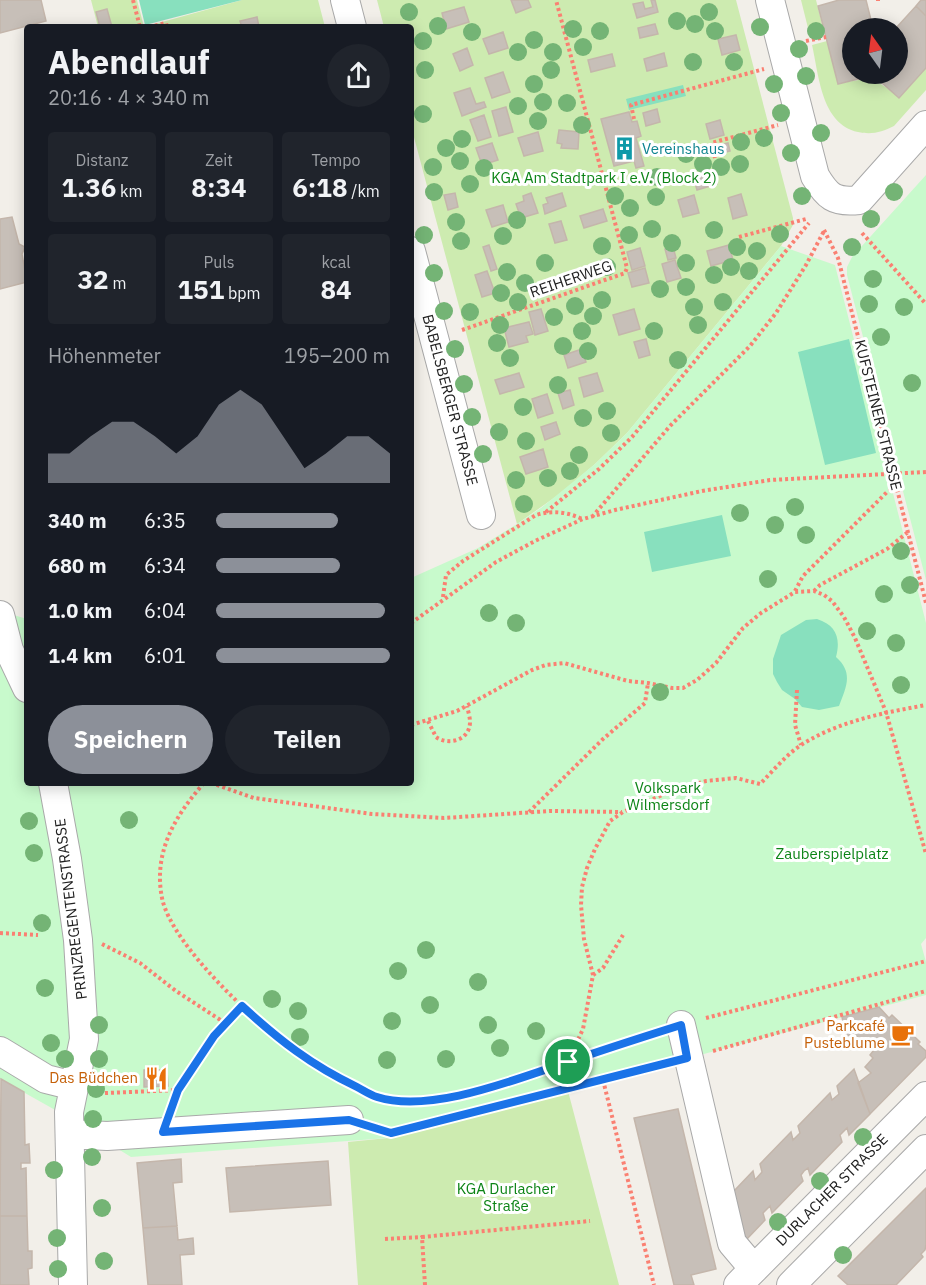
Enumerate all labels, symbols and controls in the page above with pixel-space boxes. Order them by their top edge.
north arrow [842,18,908,84]
map controls [842,18,908,84]
text: Abendlauf [48,40,209,83]
button: share [327,44,390,107]
text: 20:16 · 4 × 340 m [48,84,209,111]
building icon: Vereinshaus [611,136,637,162]
place label: Vereinshaus [642,139,725,158]
text: Distanz [75,150,129,170]
text: Zeit [205,150,233,170]
text: Tempo [311,150,361,170]
park label: KGA Am Stadtpark I e.V. (Block 2) [491,168,717,187]
text: 1.36 [61,170,116,204]
text: 8:34 [191,170,247,204]
text: 6:18 [292,170,348,204]
text: km [116,181,143,201]
text: /km [348,181,380,201]
text: Puls [204,252,234,272]
text: kcal [321,252,351,272]
street label: REIHERWEG [527,256,614,301]
text: 32 [78,262,109,296]
text: 151 [177,272,224,306]
text: 84 [320,272,352,306]
text: m [109,273,126,293]
text: bpm [224,283,261,303]
street label: BABELSBERGER STRASSE [418,312,483,488]
street label: KUFSTEINER STRASSE [851,338,906,492]
text: Höhenmeter [48,342,161,369]
text: 195–200 m [284,342,390,369]
text: 340 m [48,507,107,534]
text: 6:35 [144,507,186,534]
text: 680 m [48,552,107,579]
text: 6:34 [144,552,186,579]
text: 1.0 km [48,597,112,624]
text: 6:04 [144,597,186,624]
text: 1.4 km [48,642,112,669]
text: 6:01 [144,642,186,669]
button: Speichern [48,705,213,774]
button: Teilen [225,705,390,774]
park label: Volkspark Wilmersdorf [627,778,710,814]
street label: PRINZREGENTENSTRASSE [50,817,91,1001]
park label: Zauberspielplatz [776,844,888,863]
place label: Parkcafé Pusteblume [804,1016,885,1052]
cafe icon: Parkcafé Pusteblume [890,1022,916,1048]
pin [542,1036,593,1087]
icon: arrive [551,1045,584,1078]
restaurant icon: Das Büdchen [143,1065,169,1091]
place label: Das Büdchen [49,1068,138,1087]
street label: DURLACHER STRASSE [771,1129,892,1250]
park label: KGA Durlacher Straße [457,1179,556,1215]

